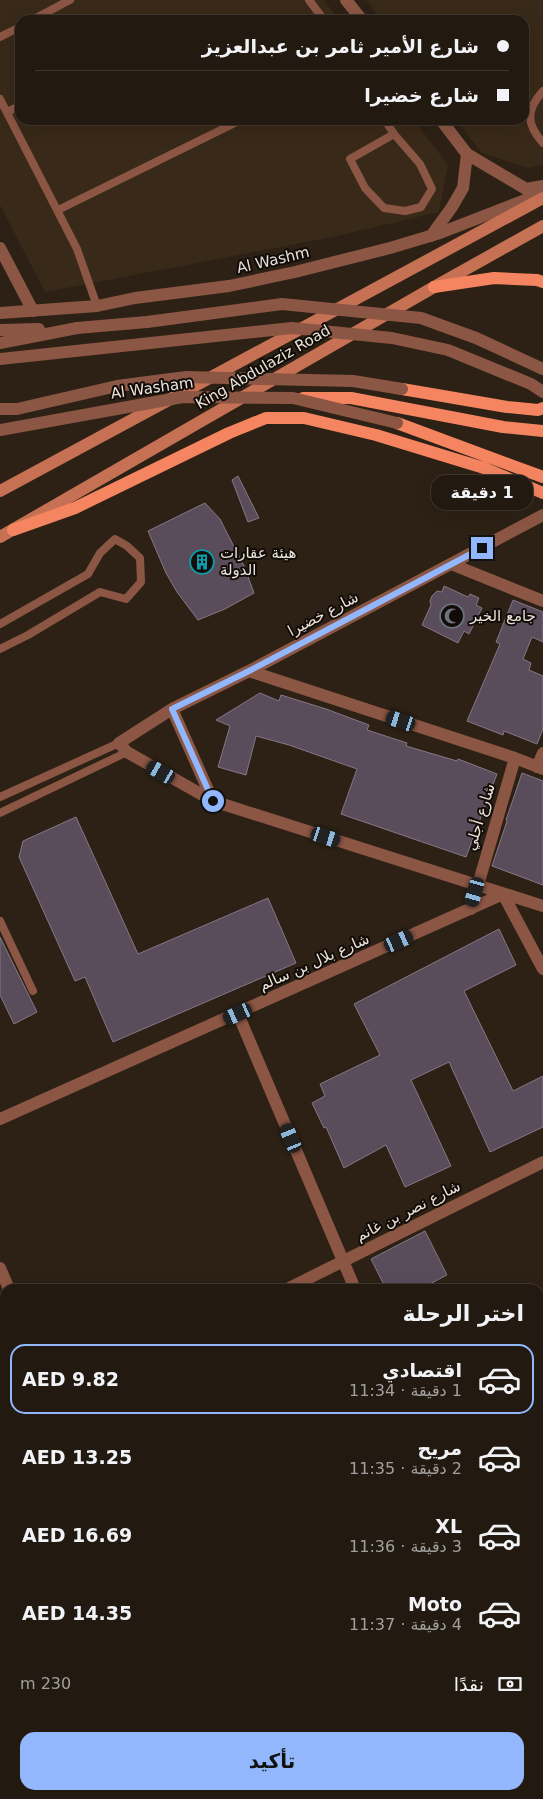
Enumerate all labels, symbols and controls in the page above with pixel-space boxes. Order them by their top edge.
text: شارع الأمير ثامر بن عبدالعزيز [202,35,479,57]
text: شارع خضيرا [364,84,479,106]
street label: Al Washm [235,243,311,277]
street label: King Abdulaziz Road [193,321,333,413]
street label: Al Washam [109,373,195,403]
callout: 1 دقيقة [431,476,533,510]
text: 1 دقيقة [450,483,514,502]
route end [471,537,493,559]
place label: هيئة عقارات الدولة [220,544,297,579]
building icon: هيئة عقارات الدولة [189,549,215,575]
street label: شارع خضيرا [285,588,361,640]
mosque icon: جامع الخير [439,603,465,629]
place label: جامع الخير [469,607,536,625]
car [384,709,417,733]
car [144,758,177,786]
street label: شارع أجلي [460,781,500,853]
route start [202,790,224,812]
car [309,825,342,849]
car [463,876,486,908]
car [382,928,415,954]
street label: شارع بلال بن سالم [256,930,372,994]
car [221,1001,254,1027]
car [278,1121,303,1155]
street label: شارع نصر بن غانم [353,1177,463,1245]
text: اختر الرحلة [403,1301,524,1326]
icon: car [477,1357,522,1402]
text: اقتصادي [382,1359,462,1381]
text: AED 9.82 [22,1368,119,1390]
text: 1 دقيقة · 11:34 [349,1381,462,1400]
icon: car [477,1435,522,1480]
text: مريح [418,1437,462,1459]
text: AED 13.25 [22,1446,132,1468]
text: 2 دقيقة · 11:35 [349,1459,462,1478]
icon: car [477,1513,522,1558]
text: XL [435,1515,462,1537]
text: AED 16.69 [22,1524,132,1546]
text: 3 دقيقة · 11:36 [349,1537,462,1556]
icon: car [477,1591,522,1636]
text: Moto [408,1593,462,1615]
text: AED 14.35 [22,1602,132,1624]
text: 4 دقيقة · 11:37 [349,1615,462,1634]
icon: cash [496,1670,524,1698]
text: نقدًا [454,1673,484,1695]
text: 230 m [20,1674,71,1693]
button: تأكيد [20,1732,524,1790]

